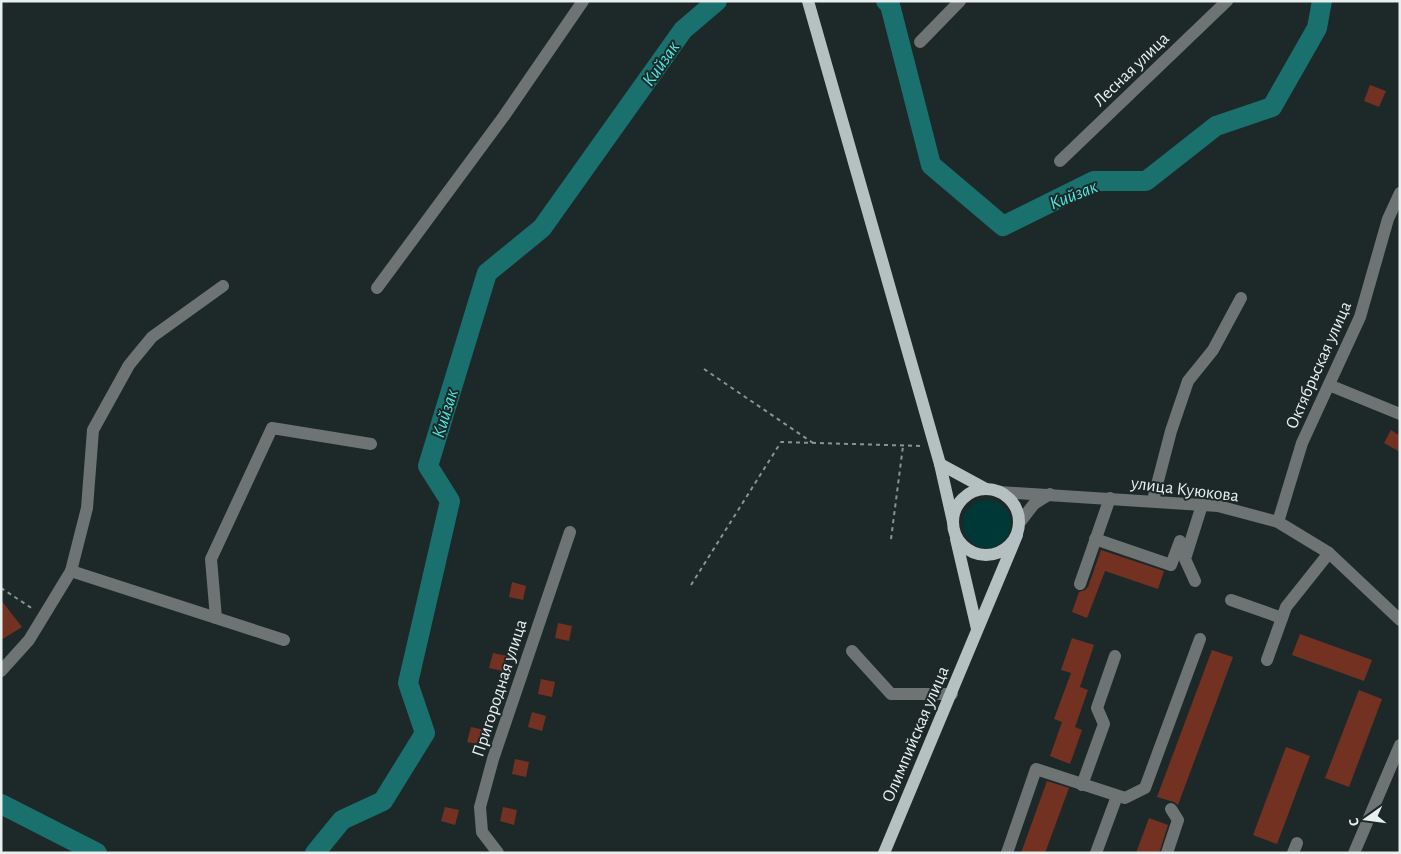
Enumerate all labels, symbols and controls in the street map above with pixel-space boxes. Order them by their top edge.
street label: Лесная улица [1090,29,1173,110]
water label: Кийзак [639,38,683,90]
water label: Кийзак [1047,177,1100,214]
street label: Октябрьская улица [1282,298,1355,432]
water label: Кийзак [429,387,462,440]
street label: улица Куюкова [1129,474,1240,506]
street label: Пригородная улица [469,617,531,759]
street label: Олимпийская улица [879,664,953,805]
north arrow [1341,794,1391,844]
text: С [1347,816,1362,827]

